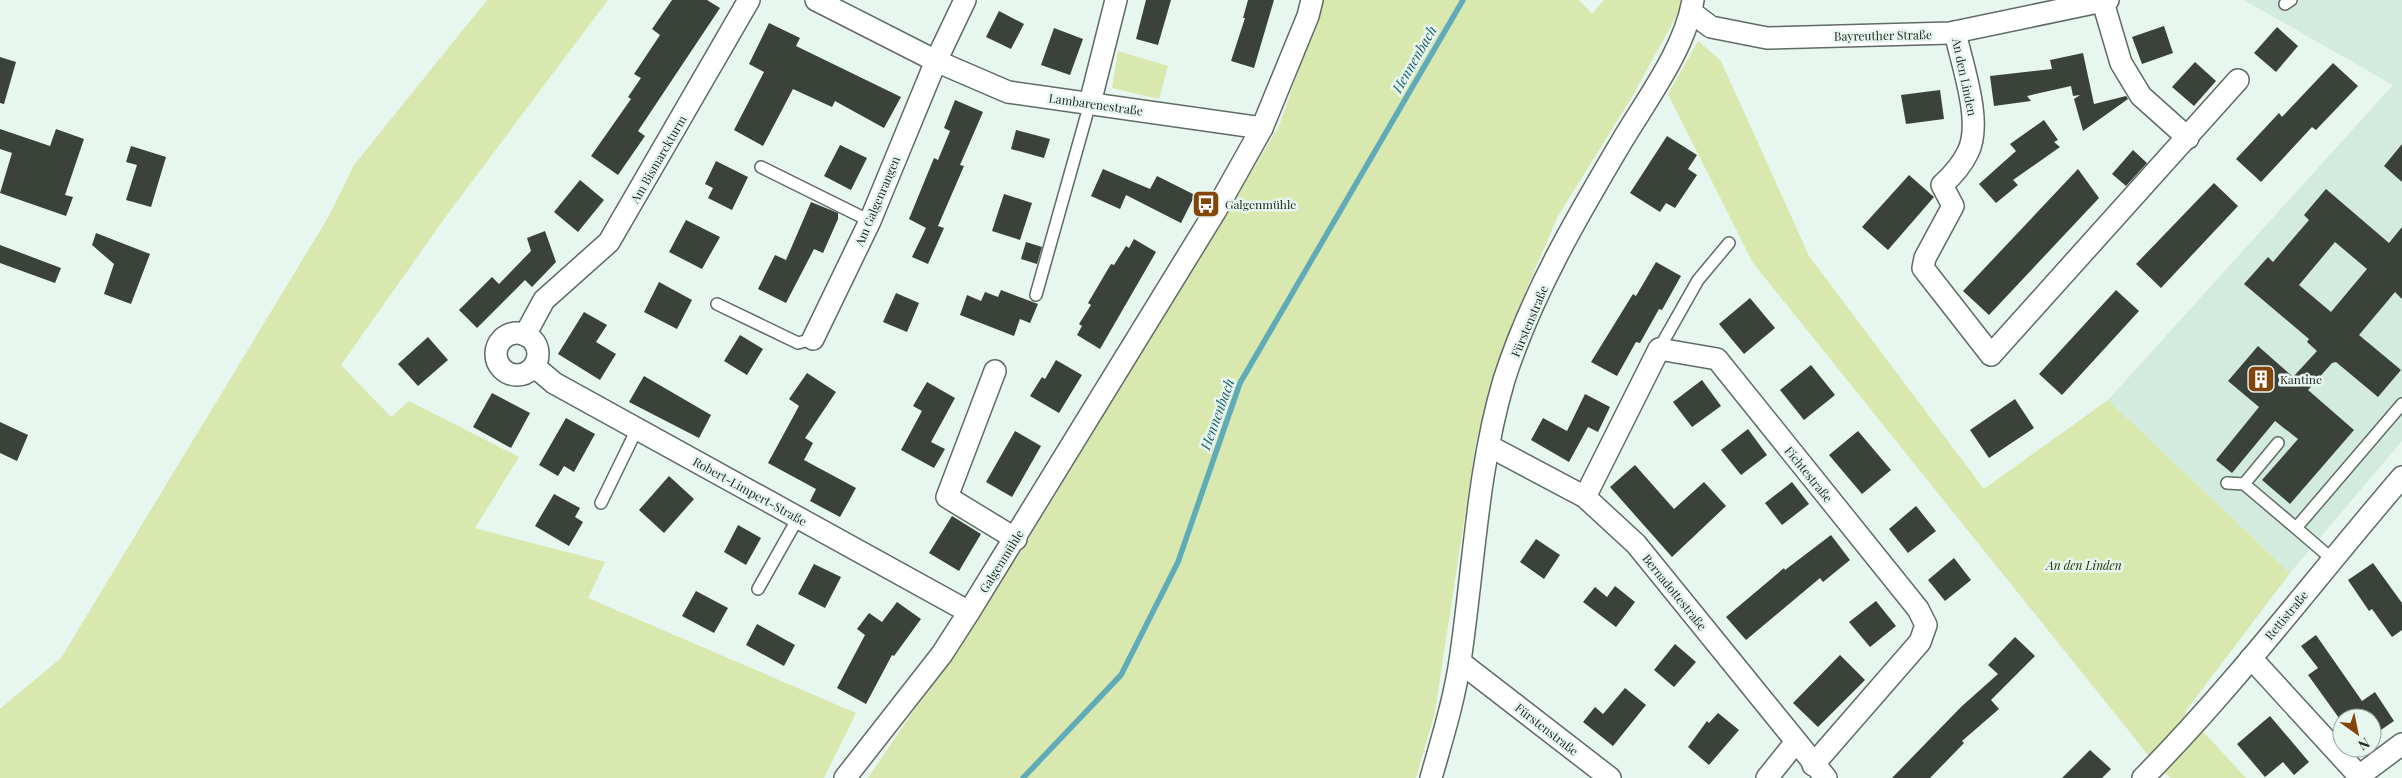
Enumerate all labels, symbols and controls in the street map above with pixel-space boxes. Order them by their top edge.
water label: Hennenbach [1387,22,1441,97]
street label: Bayreuther Straße [1834,26,1932,44]
street label: An den Linden [1949,36,1981,117]
street label: Lambarenestraße [1048,89,1144,119]
street label: Am Bismarckturm [626,112,690,207]
street label: Am Galgenrangen [850,154,903,249]
bus stop icon: Galgenmühle [1191,189,1221,219]
place label: Galgenmühle [1225,196,1296,212]
street label: Fürstenstraße [1507,283,1551,359]
building icon: Kantine [2246,364,2276,394]
place label: Kantine [2280,371,2322,387]
water label: Hennenbach [1195,376,1239,453]
street label: Fichtestraße [1782,443,1836,505]
street label: Robert-Limpert-Straße [690,453,810,529]
street label: Galgenmühle [975,527,1027,595]
street label: Bernadottestraße [1639,551,1711,633]
park label: An den Linden [2044,557,2122,573]
street label: Rettistraße [2261,587,2311,643]
street label: Fürstenstraße [1512,699,1582,759]
north arrow [2332,708,2382,758]
text: N [2355,734,2374,755]

